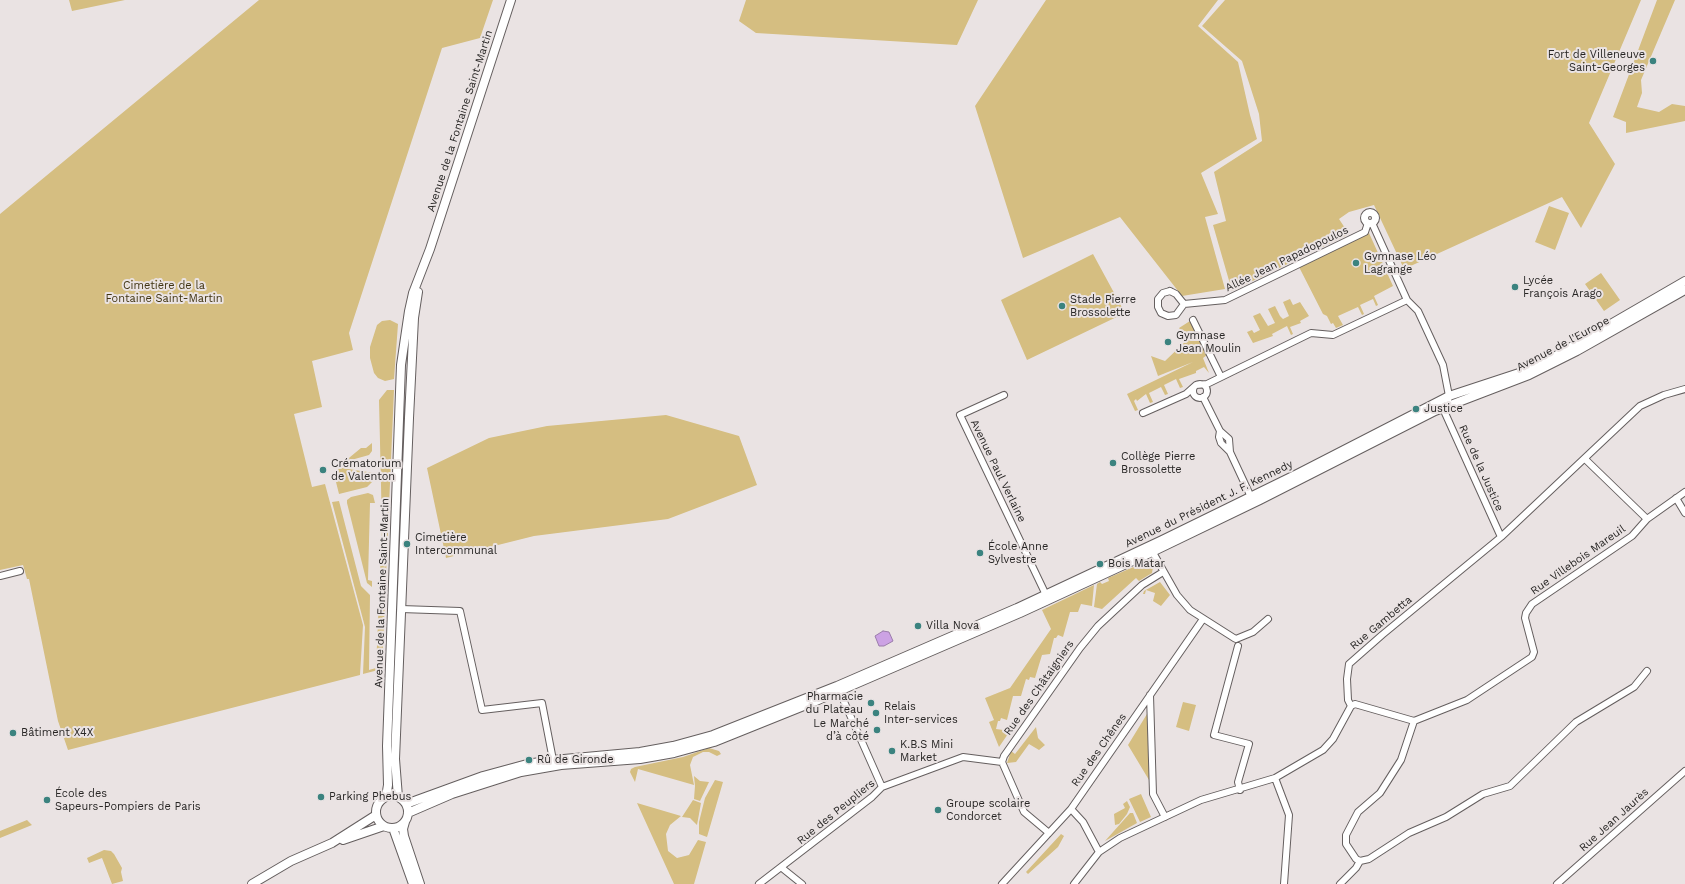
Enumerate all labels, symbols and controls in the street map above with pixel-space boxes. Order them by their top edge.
street label: Avenue de la Fontaine Saint-Martin [424,29,496,213]
place label: Fort de Villeneuve Saint-Georges [1548,48,1645,74]
marker: Fort de Villeneuve Saint-Georges [1648,56,1658,66]
street label: Allée Jean Papadopoulos [1223,223,1351,295]
place label: Gymnase Léo Lagrange [1364,250,1436,276]
marker: Gymnase Léo Lagrange [1351,258,1361,268]
place label: Lycée François Arago [1523,274,1602,300]
park label: Cimetière de la Fontaine Saint-Martin [105,279,223,305]
marker: Lycée François Arago [1510,282,1520,292]
place label: Stade Pierre Brossolette [1070,293,1136,319]
marker: Stade Pierre Brossolette [1057,301,1067,311]
street label: Avenue de l'Europe [1514,314,1612,374]
place label: Gymnase Jean Moulin [1176,329,1241,355]
marker: Gymnase Jean Moulin [1163,337,1173,347]
place label: Justice [1424,402,1463,416]
marker: Justice [1411,404,1421,414]
street label: Avenue Paul Verlaine [967,417,1029,525]
street label: Rue de la Justice [1456,423,1506,513]
place label: Collège Pierre Brossolette [1121,450,1195,476]
place label: Crématorium de Valenton [331,457,402,483]
marker: Collège Pierre Brossolette [1108,458,1118,468]
street label: Avenue du Président J. F. Kennedy [1123,458,1295,550]
marker: Crématorium de Valenton [318,465,328,475]
street label: Avenue de la Fontaine Saint-Martin [372,498,392,688]
street label: Rue Villebois Mareuil [1528,522,1628,598]
place label: Cimetière Intercommunal [415,531,497,557]
marker: Cimetière Intercommunal [402,539,412,549]
place label: École Anne Sylvestre [988,540,1048,566]
marker: École Anne Sylvestre [975,548,985,558]
place label: Bois Matar [1108,557,1165,571]
marker: Bois Matar [1095,559,1105,569]
street label: Rue Gambetta [1347,593,1415,653]
place label: Villa Nova [926,619,979,633]
marker: Villa Nova [913,621,923,631]
street label: Rue des Châtaigniers [1001,638,1077,738]
place label: Pharmacie du Plateau [806,690,863,716]
marker: Pharmacie du Plateau [866,698,876,708]
place label: Relais Inter-services [884,700,958,726]
marker: Relais Inter-services [871,708,881,718]
street label: Rue des Chênes [1069,711,1129,789]
place label: Le Marché d’à côté [813,717,869,743]
marker: Le Marché d’à côté [872,725,882,735]
place label: Bâtiment X4X [21,726,93,740]
marker: Bâtiment X4X [8,728,18,738]
place label: K.B.S Mini Market [900,738,953,764]
marker: K.B.S Mini Market [887,746,897,756]
place label: Rû de Gironde [537,753,614,767]
marker: Rû de Gironde [524,755,534,765]
street label: Rue des Peupliers [794,777,878,847]
street label: Rue Jean Jaurès [1577,785,1651,855]
place label: École des Sapeurs-Pompiers de Paris [55,787,201,813]
place label: Parking Phebus [329,790,411,804]
marker: Parking Phebus [316,792,326,802]
marker: École des Sapeurs-Pompiers de Paris [42,795,52,805]
place label: Groupe scolaire Condorcet [946,797,1030,823]
marker: Groupe scolaire Condorcet [933,805,943,815]

